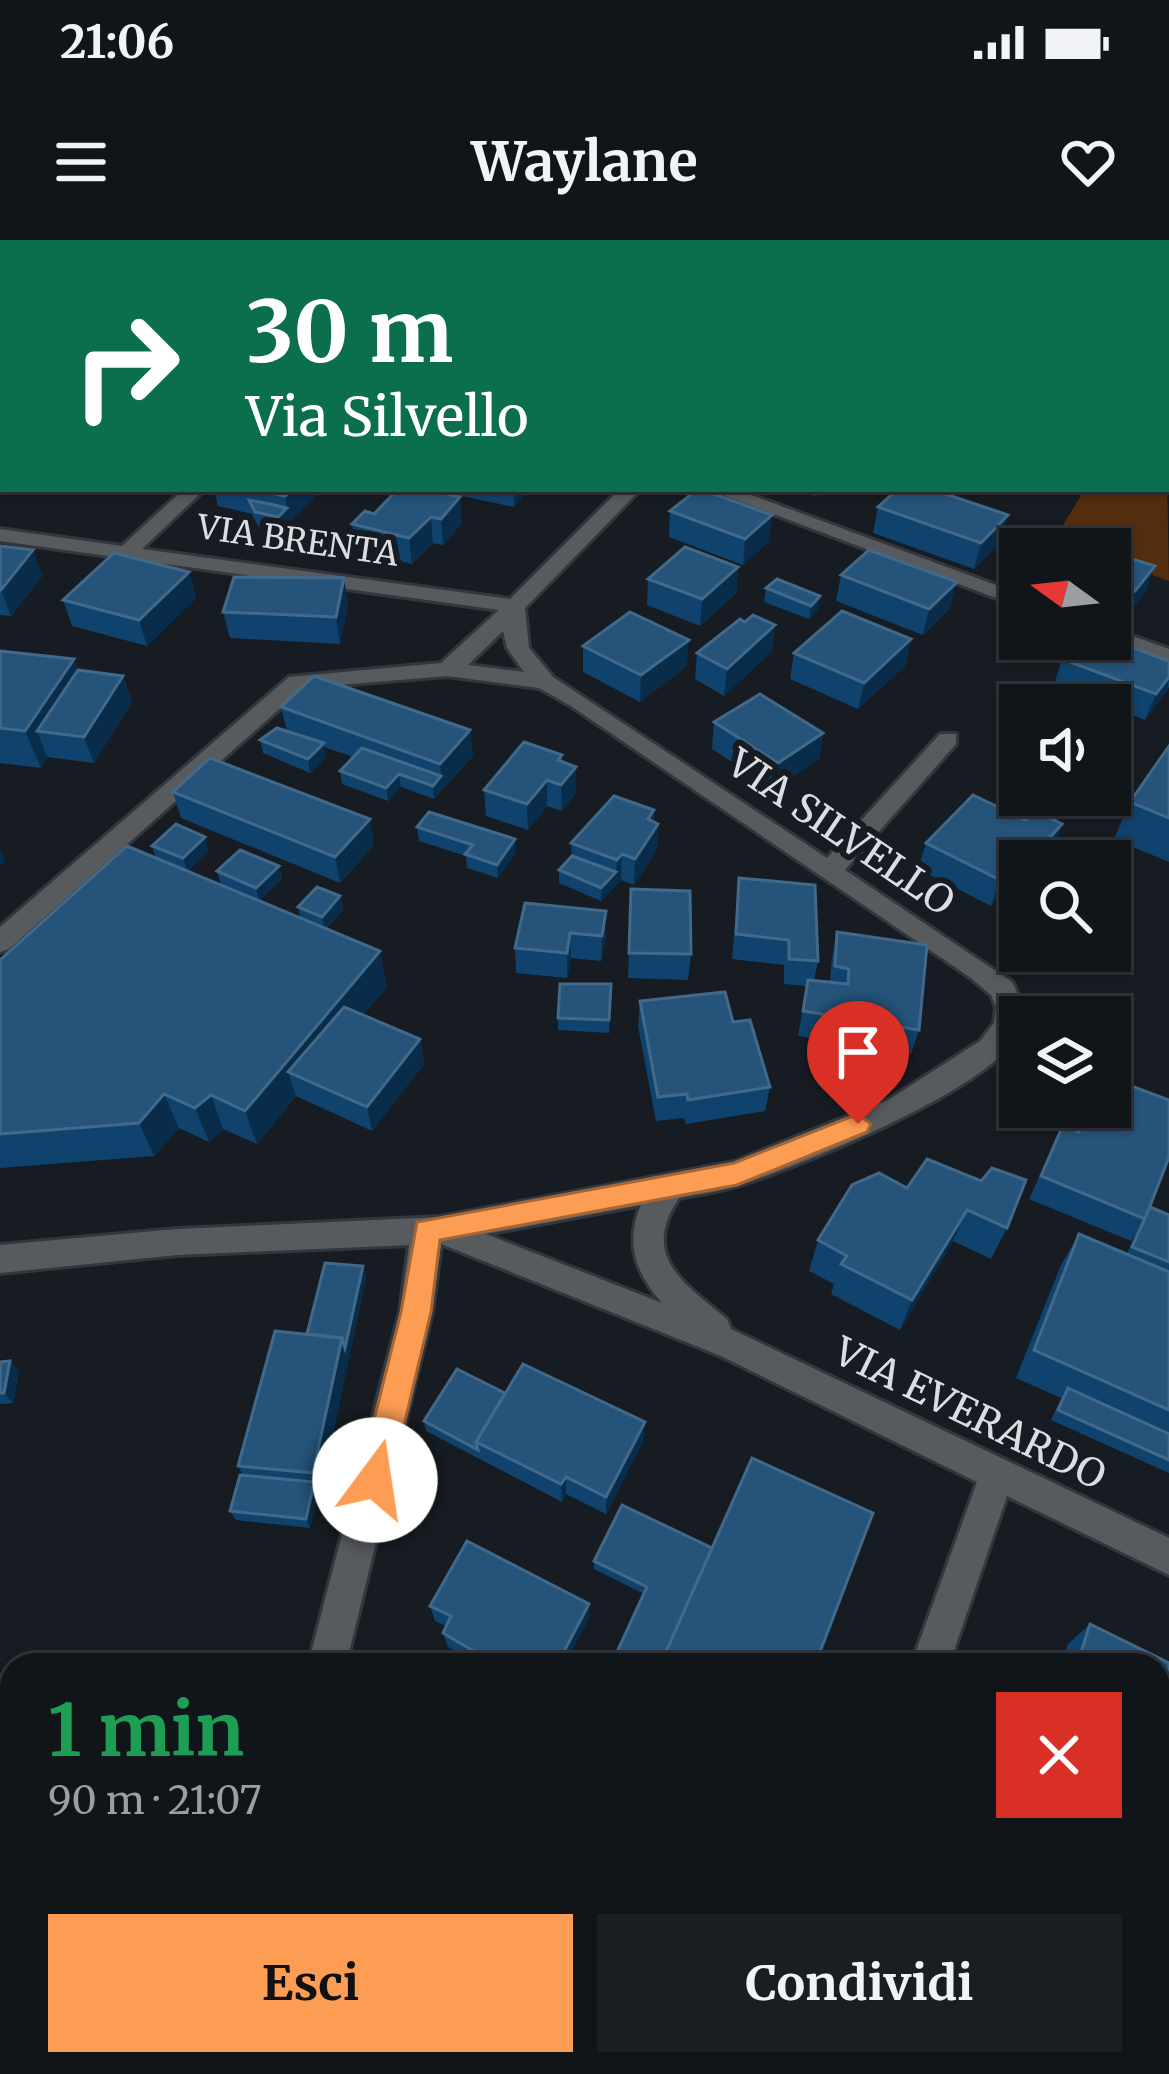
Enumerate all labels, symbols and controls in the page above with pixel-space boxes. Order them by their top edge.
text: 21:06 [60,14,174,70]
text: Waylane [471,128,698,196]
icon: menu [48,129,114,195]
icon: heart [1055,129,1121,195]
text: 30 m [246,279,453,385]
icon: right [48,288,204,444]
text: Via Silvello [246,383,529,451]
street label: VIA BRENTA [194,506,402,575]
north arrow [999,528,1131,660]
map controls [999,528,1131,1128]
button: sound [999,684,1131,816]
street label: VIA SILVELLO [717,738,964,926]
button: search [999,840,1131,972]
button: layers [999,996,1131,1128]
pin [807,1001,909,1124]
icon: arrive [825,1019,891,1085]
street label: VIA EVERARDO [825,1326,1114,1500]
position arrow [312,1417,438,1543]
text: 1 min [48,1685,244,1776]
button: close [996,1692,1122,1818]
text: 90 m · 21:07 [48,1776,262,1825]
button: Esci [48,1914,573,2052]
button: Condividi [597,1914,1122,2052]

